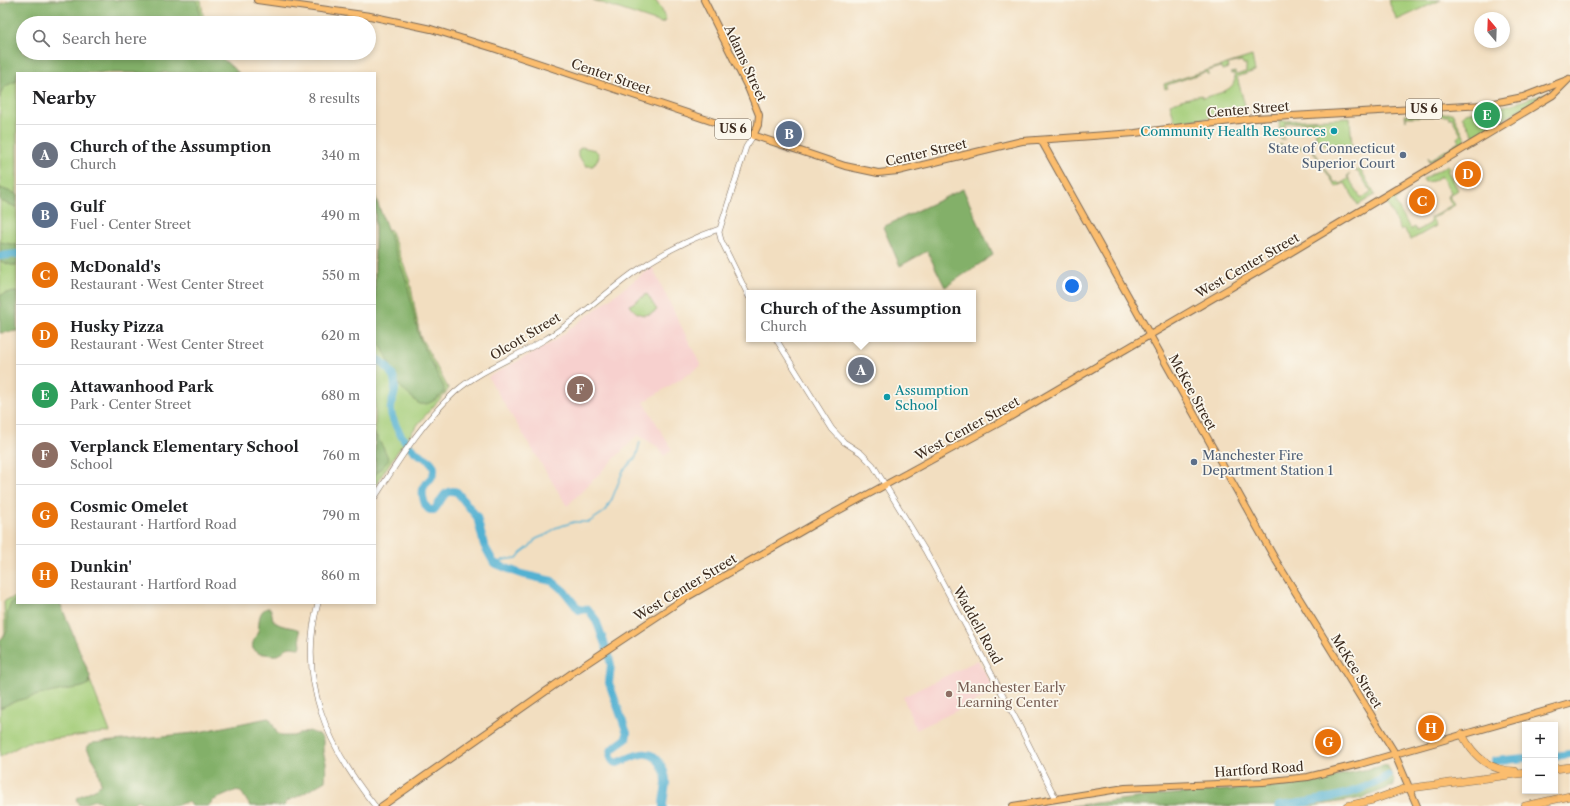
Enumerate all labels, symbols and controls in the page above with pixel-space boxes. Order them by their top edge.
north arrow [1474,12,1510,48]
search box [16,16,376,60]
street label: Adams Street [721,21,771,104]
icon: search [30,27,52,49]
text: Search here [62,29,147,48]
street label: Center Street [569,55,653,97]
text: Nearby [32,88,96,108]
text: 8 results [308,90,360,106]
street label: Center Street [1206,97,1290,121]
road number: US 6 [1406,99,1442,119]
pin: E [1474,100,1500,130]
road number: US 6 [715,119,751,139]
pin: B [776,119,802,149]
place label: Community Health Resources [1140,123,1326,139]
marker: Community Health Resources [1329,126,1339,136]
street label: Center Street [884,135,969,169]
text: Church of the Assumption [70,137,271,156]
place label: State of Connecticut Superior Court [1268,140,1395,171]
text: A [40,147,50,163]
text: 340 m [322,147,360,163]
marker: State of Connecticut Superior Court [1398,150,1408,160]
text: Church [70,156,116,172]
pin: D [1455,159,1481,189]
pin: C [1409,186,1435,216]
text: Gulf [70,197,104,216]
text: B [40,207,50,223]
text: 490 m [321,207,360,223]
text: Fuel · Center Street [70,216,191,232]
street label: West Center Street [1192,229,1302,302]
text: McDonald's [70,257,161,276]
text: C [40,267,50,283]
text: 550 m [322,267,360,283]
text: Restaurant · West Center Street [70,276,264,292]
your location [1062,276,1082,296]
popup [746,290,976,342]
text: Church of the Assumption [760,299,962,318]
street label: Olcott Street [487,309,563,363]
text: Husky Pizza [70,317,164,336]
text: Church [760,318,807,334]
text: D [39,327,51,343]
text: 620 m [321,327,360,343]
text: Restaurant · West Center Street [70,336,264,352]
street label: McKee Street [1166,351,1221,433]
pin: A [848,355,874,385]
pin: F [567,374,593,404]
text: Attawanhood Park [70,377,214,396]
place label: Assumption School [894,382,969,413]
text: E [40,387,50,403]
text: 680 m [321,387,360,403]
marker: Assumption School [882,392,892,402]
street label: West Center Street [911,392,1022,464]
text: Park · Center Street [70,396,191,412]
text: Verplanck Elementary School [70,437,299,456]
text: F [41,447,49,463]
text: 760 m [322,447,360,463]
place label: Manchester Fire Department Station 1 [1202,447,1334,478]
text: School [70,456,113,472]
marker: Manchester Fire Department Station 1 [1189,457,1199,467]
text: Cosmic Omelet [70,497,188,516]
text: G [39,507,51,523]
text: 790 m [322,507,360,523]
text: Restaurant · Hartford Road [70,516,237,532]
street label: West Center Street [630,550,740,624]
text: Dunkin' [70,557,132,576]
text: H [39,567,51,583]
text: 860 m [321,567,360,583]
text: Restaurant · Hartford Road [70,576,237,592]
street label: Waddell Road [950,582,1006,667]
street label: McKee Street [1328,631,1386,711]
place label: Manchester Early Learning Center [957,679,1066,710]
marker: Manchester Early Learning Center [944,689,954,699]
pin: H [1418,713,1444,743]
map controls [1522,722,1558,794]
button: + [1522,722,1558,758]
pin: G [1315,727,1341,757]
street label: Hartford Road [1214,758,1304,780]
button: − [1522,758,1558,794]

